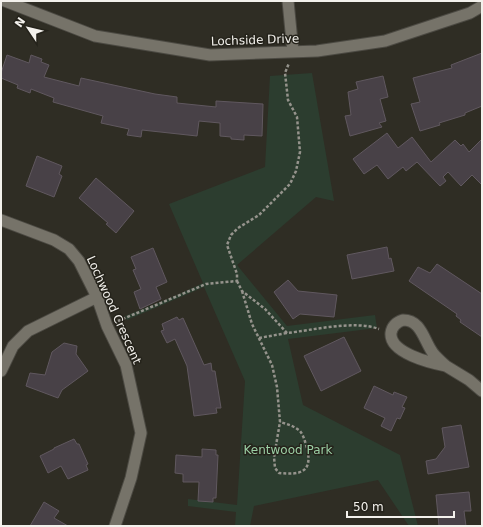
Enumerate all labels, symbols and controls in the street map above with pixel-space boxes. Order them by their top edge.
north arrow [8,8,48,48]
text: N [12,15,28,30]
street label: Lochside Drive [211,31,299,49]
street label: Lochwood Crescent [84,254,144,367]
park label: Kentwood Park [244,443,332,457]
scale bar [347,493,454,519]
text: 50 m [353,500,384,514]

